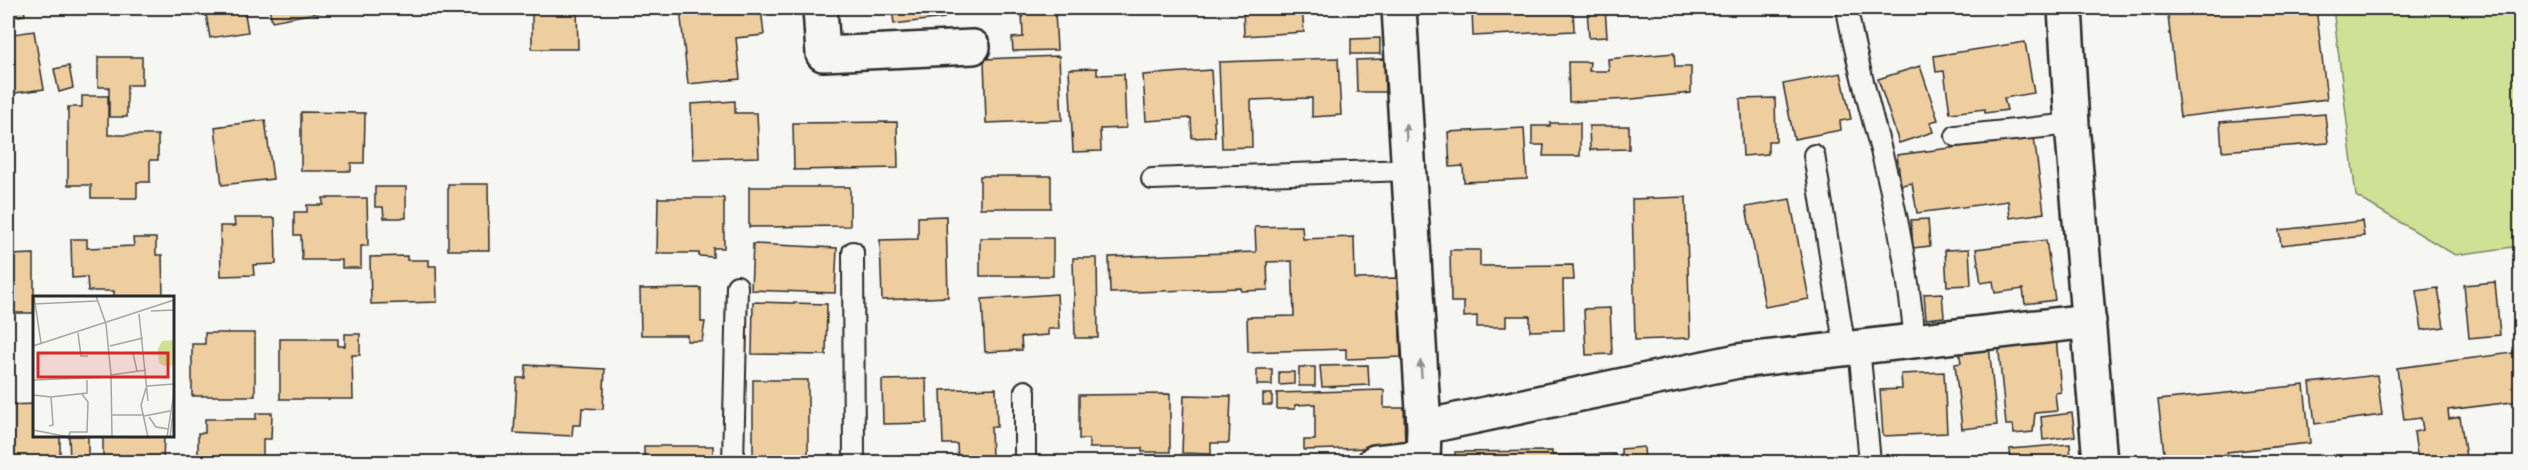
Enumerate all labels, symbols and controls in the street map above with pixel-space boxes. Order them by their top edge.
one-way arrow [1401,123,1410,142]
inset map [33,296,174,437]
one-way arrow [1416,359,1425,378]

